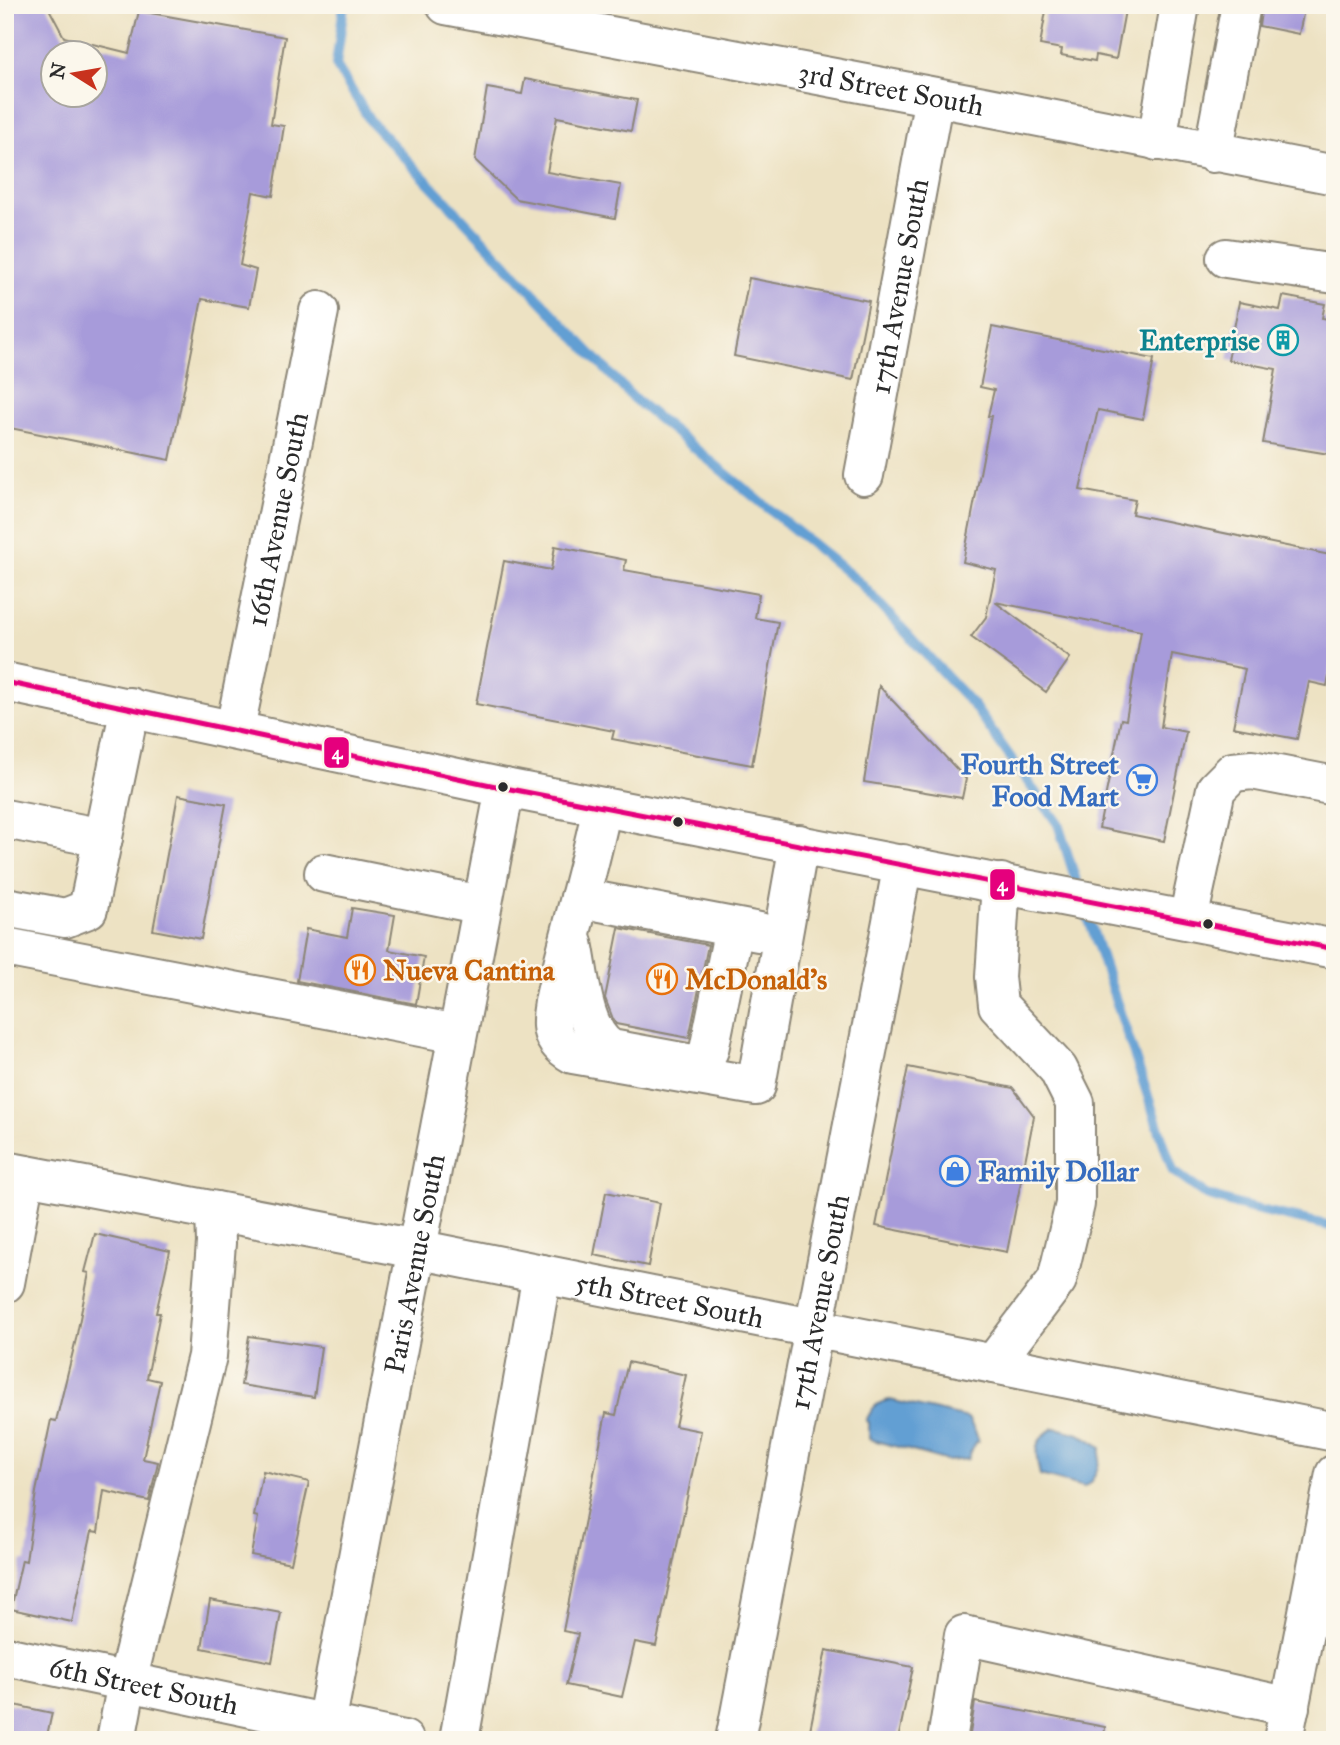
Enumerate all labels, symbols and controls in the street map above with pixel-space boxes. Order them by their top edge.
north arrow [38,38,108,108]
street label: 3rd Street South [795,55,987,124]
text: N [45,61,71,81]
street label: 17th Avenue South [862,175,937,397]
place label: Enterprise [1139,323,1260,358]
building icon: Enterprise [1266,323,1300,357]
street label: 16th Avenue South [239,409,316,630]
line badge: 4 [323,736,350,769]
text: 4 [332,741,344,765]
place label: Fourth Street Food Mart [961,747,1119,814]
supermarket icon: Fourth Street Food Mart [1125,763,1159,797]
unlabelled marker [496,780,510,794]
unlabelled marker [671,815,685,829]
line badge: 4 [989,868,1016,901]
text: 4 [997,873,1009,897]
unlabelled marker [1201,917,1215,931]
restaurant icon: Nueva Cantina [343,953,377,987]
place label: Nueva Cantina [383,953,556,988]
restaurant icon: McDonald's [645,962,679,996]
place label: McDonald's [685,962,827,997]
street label: Paris Avenue South [376,1151,453,1376]
shop icon: Family Dollar [938,1154,972,1188]
place label: Family Dollar [978,1154,1139,1189]
street label: 17th Avenue South [782,1191,857,1413]
street label: 5th Street South [572,1264,767,1336]
street label: 6th Street South [46,1649,242,1723]

